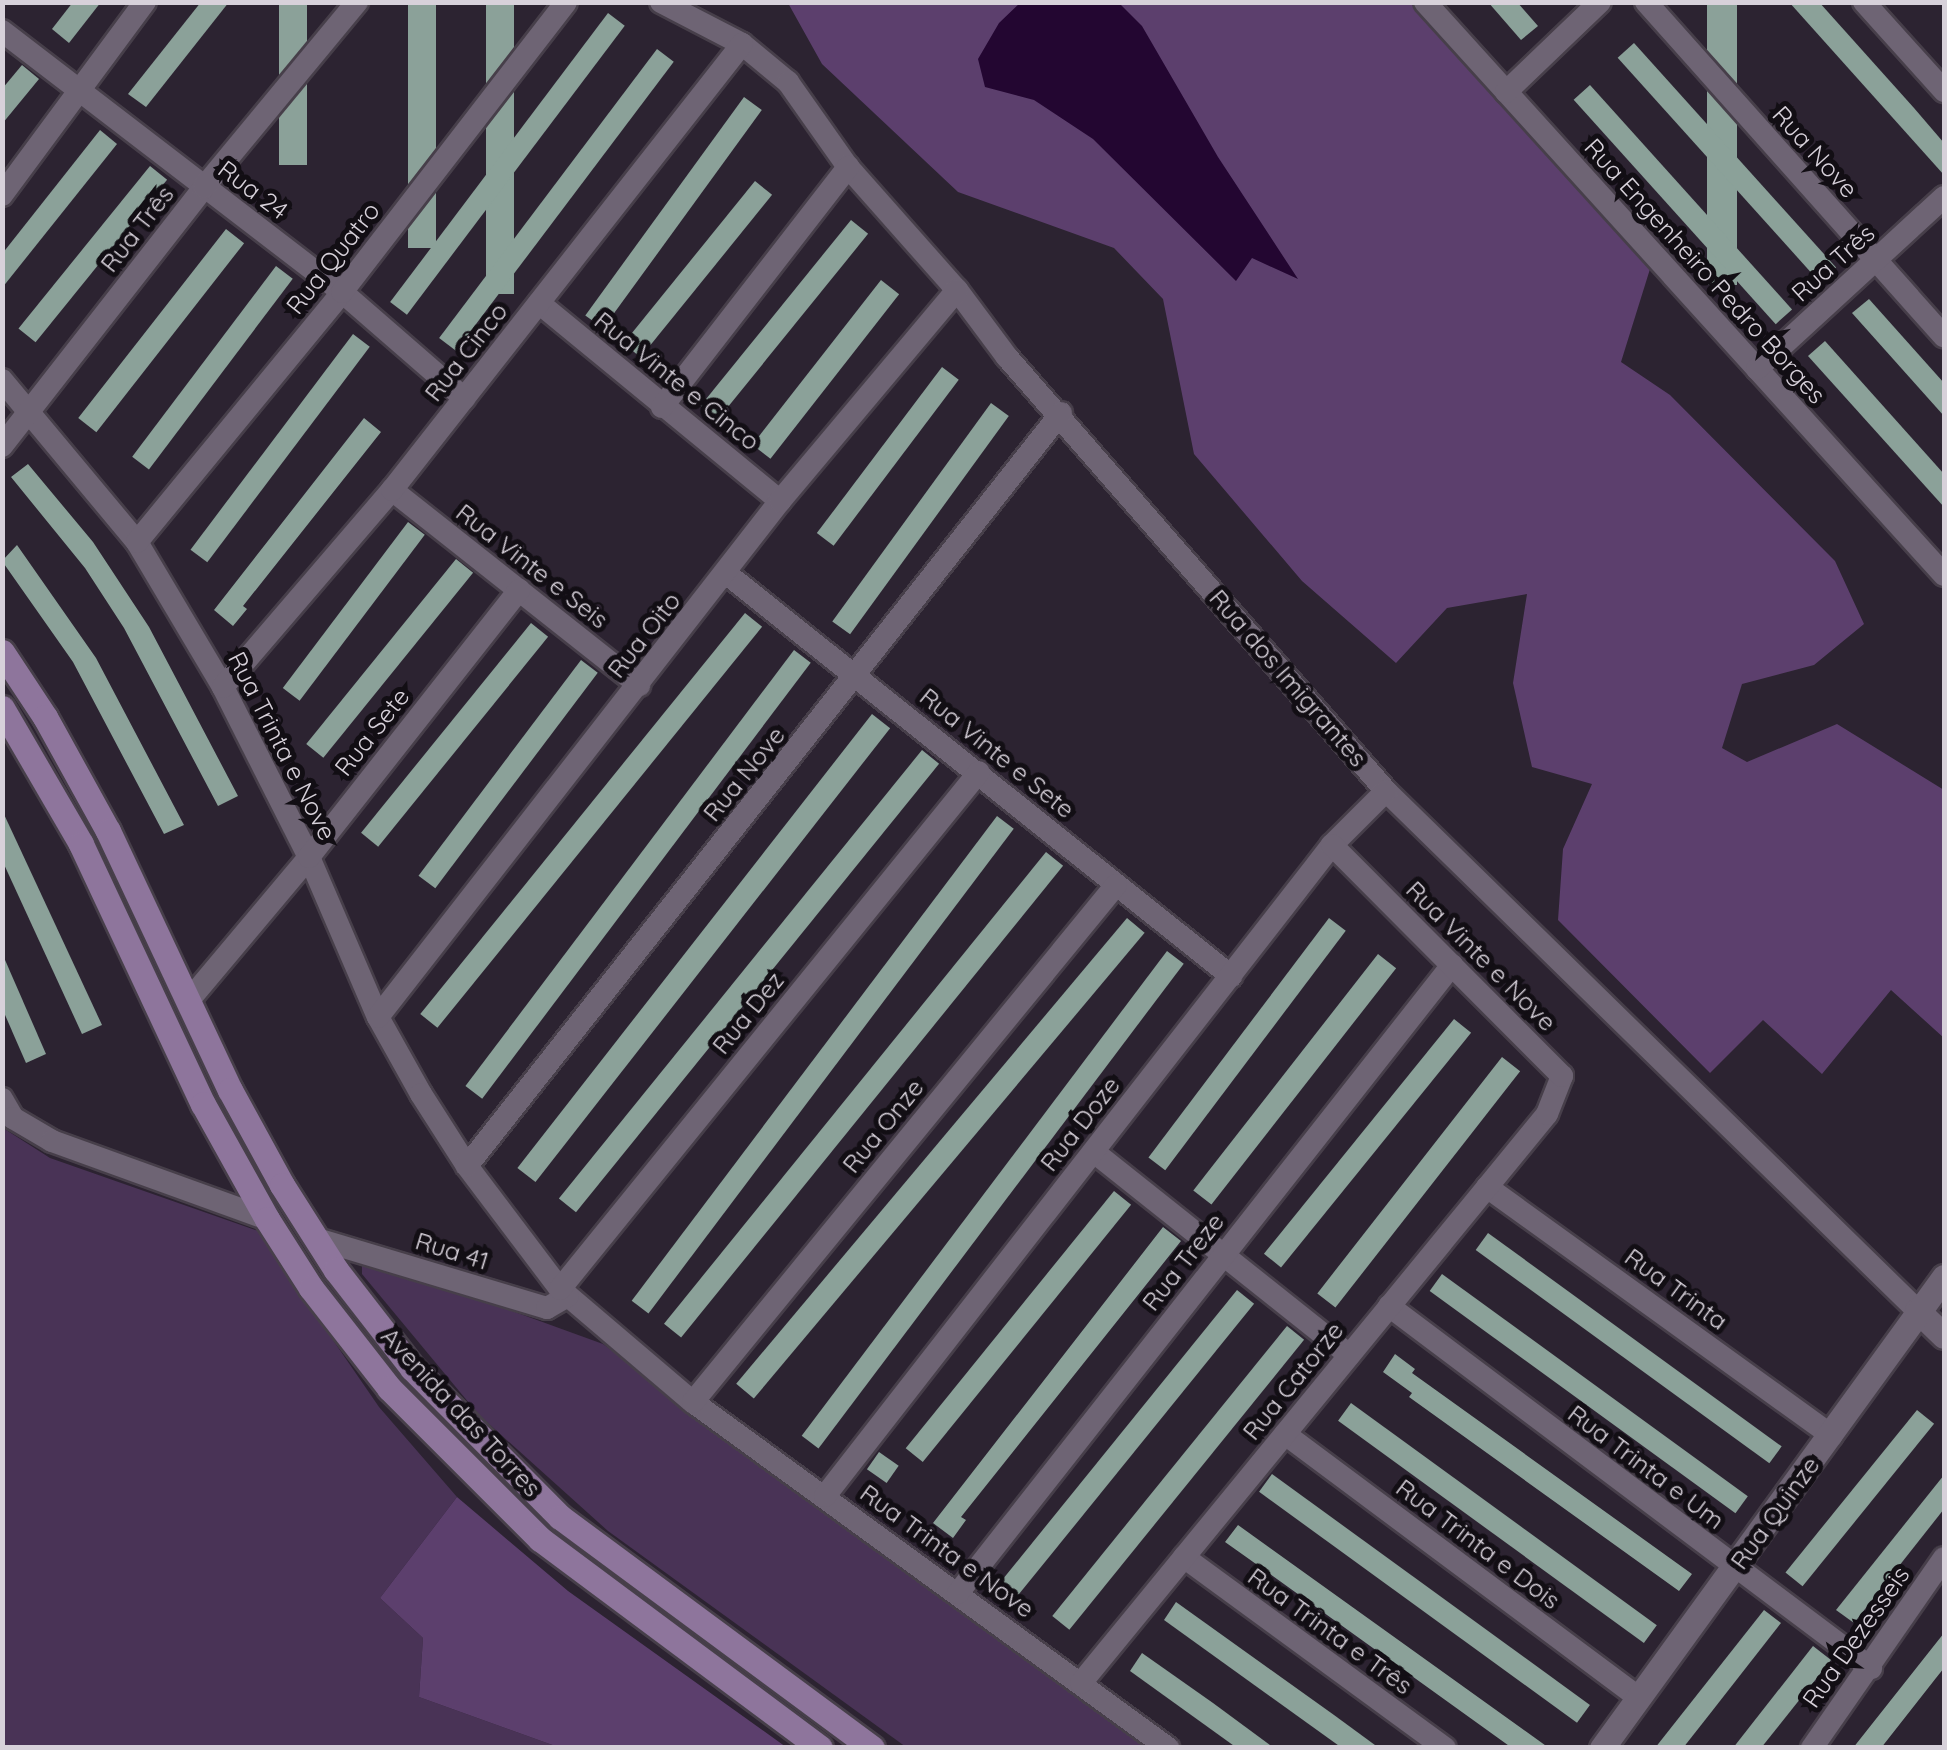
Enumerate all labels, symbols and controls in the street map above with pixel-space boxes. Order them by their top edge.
street label: Rua Nove [1766,100,1864,204]
street label: Rua Engenheiro Pedro Borges [1578,132,1832,410]
street label: Rua 24 [212,154,294,226]
street label: Rua Três [94,180,180,278]
street label: Rua Quatro [280,196,386,320]
street label: Rua Três [1785,218,1881,308]
street label: Rua Cinco [418,297,514,407]
street label: Rua Vinte e Cinco [588,305,766,457]
street label: Rua Vinte e Seis [450,497,614,635]
street label: Rua dos Imigrantes [1203,583,1373,773]
street label: Rua Oito [601,586,687,684]
street label: Rua Trinta e Nove [222,647,342,845]
street label: Rua Sete [328,682,416,782]
street label: Rua Vinte e Sete [914,682,1080,824]
street label: Rua Nove [697,721,791,827]
street label: Rua Vinte e Nove [1400,875,1562,1037]
street label: Rua Dez [706,966,790,1060]
street label: Rua Doze [1034,1071,1126,1177]
street label: Rua Onze [836,1073,930,1179]
street label: Rua Treze [1136,1207,1230,1317]
street label: Rua 41 [412,1226,492,1276]
street label: Rua Trinta [1619,1242,1733,1336]
street label: Rua Catorze [1236,1316,1350,1446]
street label: Avenida das Torres [375,1321,547,1503]
street label: Rua Trinta e Um [1562,1399,1730,1535]
street label: Rua Quinze [1724,1451,1826,1575]
street label: Rua Trinta e Dois [1390,1473,1566,1615]
street label: Rua Trinta e Nove [854,1478,1040,1624]
street label: Rua Trinta e Três [1242,1561,1418,1701]
street label: Rua Dezesseis [1796,1561,1916,1713]

